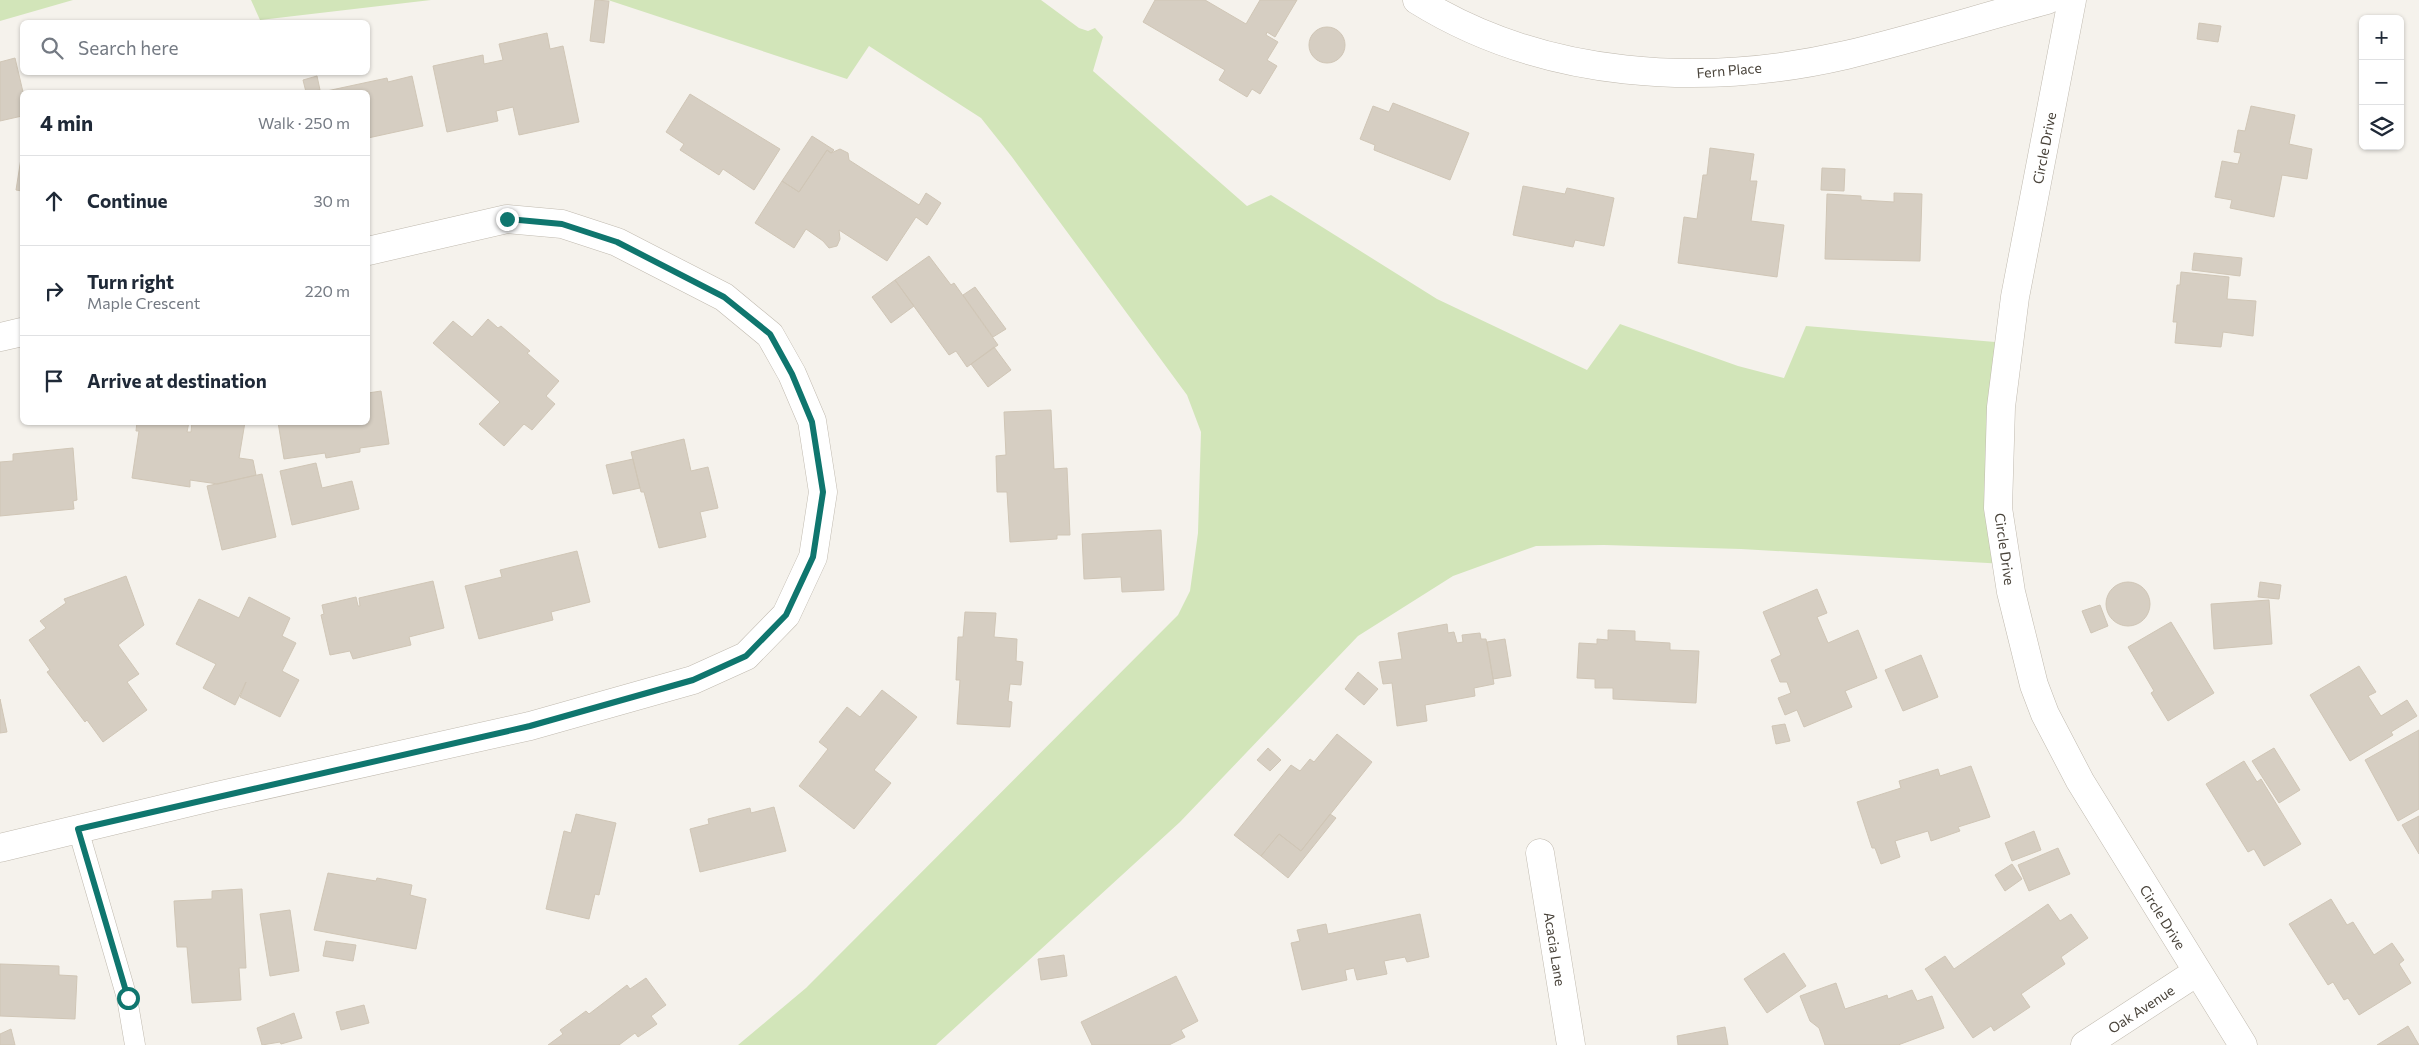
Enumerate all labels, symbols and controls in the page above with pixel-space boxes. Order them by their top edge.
map controls [2359,15,2404,150]
button: + [2359,15,2404,60]
search box [20,20,370,75]
icon: search [38,34,66,62]
text: Search here [78,36,178,59]
street label: Fern Place [1696,59,1762,81]
button: − [2359,60,2404,105]
button: layers [2359,105,2404,150]
text: 4 min [40,110,93,135]
street label: Circle Drive [2029,111,2059,185]
text: Walk · 250 m [258,113,350,132]
icon: ahead [40,187,68,215]
text: Continue [87,189,167,212]
text: 30 m [313,191,350,210]
route end [496,208,519,231]
text: Turn right [87,270,174,293]
icon: right [40,277,68,305]
text: 220 m [305,281,350,300]
text: Maple Crescent [87,293,200,312]
icon: arrive [40,367,68,395]
text: Arrive at destination [87,369,267,392]
street label: Circle Drive [1992,512,2018,586]
street label: Circle Drive [2136,882,2190,952]
street label: Acacia Lane [1541,911,1569,987]
street label: Oak Avenue [2105,981,2177,1037]
route start [117,987,140,1010]

